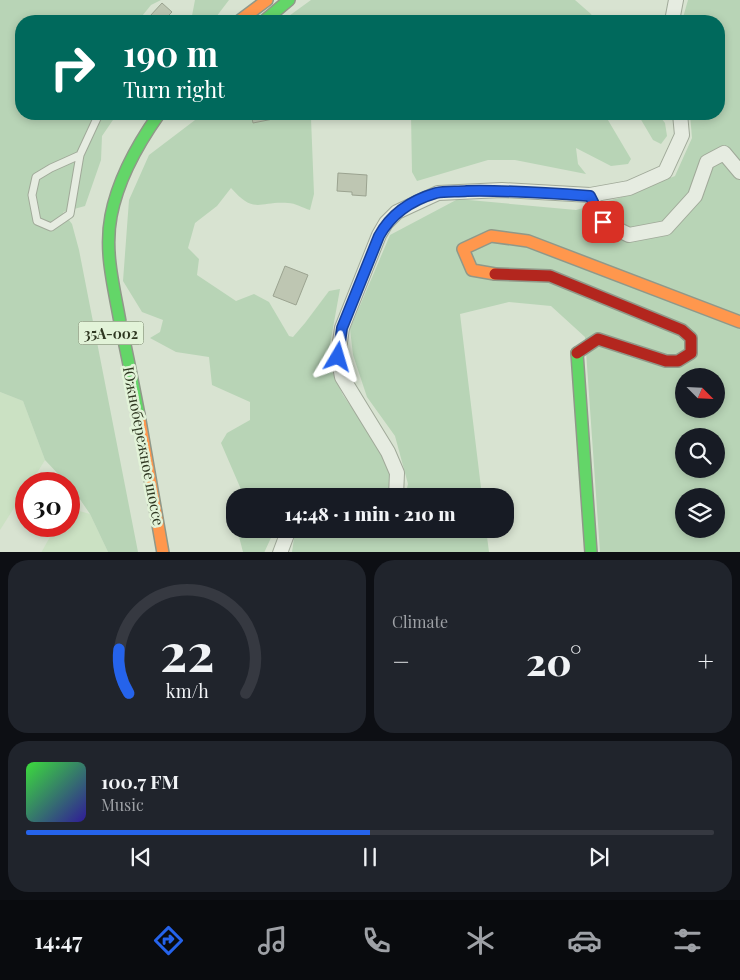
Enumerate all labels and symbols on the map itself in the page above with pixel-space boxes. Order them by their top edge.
pin [582,201,624,243]
road number: 35А-002 [78,322,144,344]
position arrow [311,330,363,382]
street label: Южнобережное шоссе [119,365,169,527]
north arrow [675,368,725,418]
speed limit sign: 30 [15,472,80,537]

